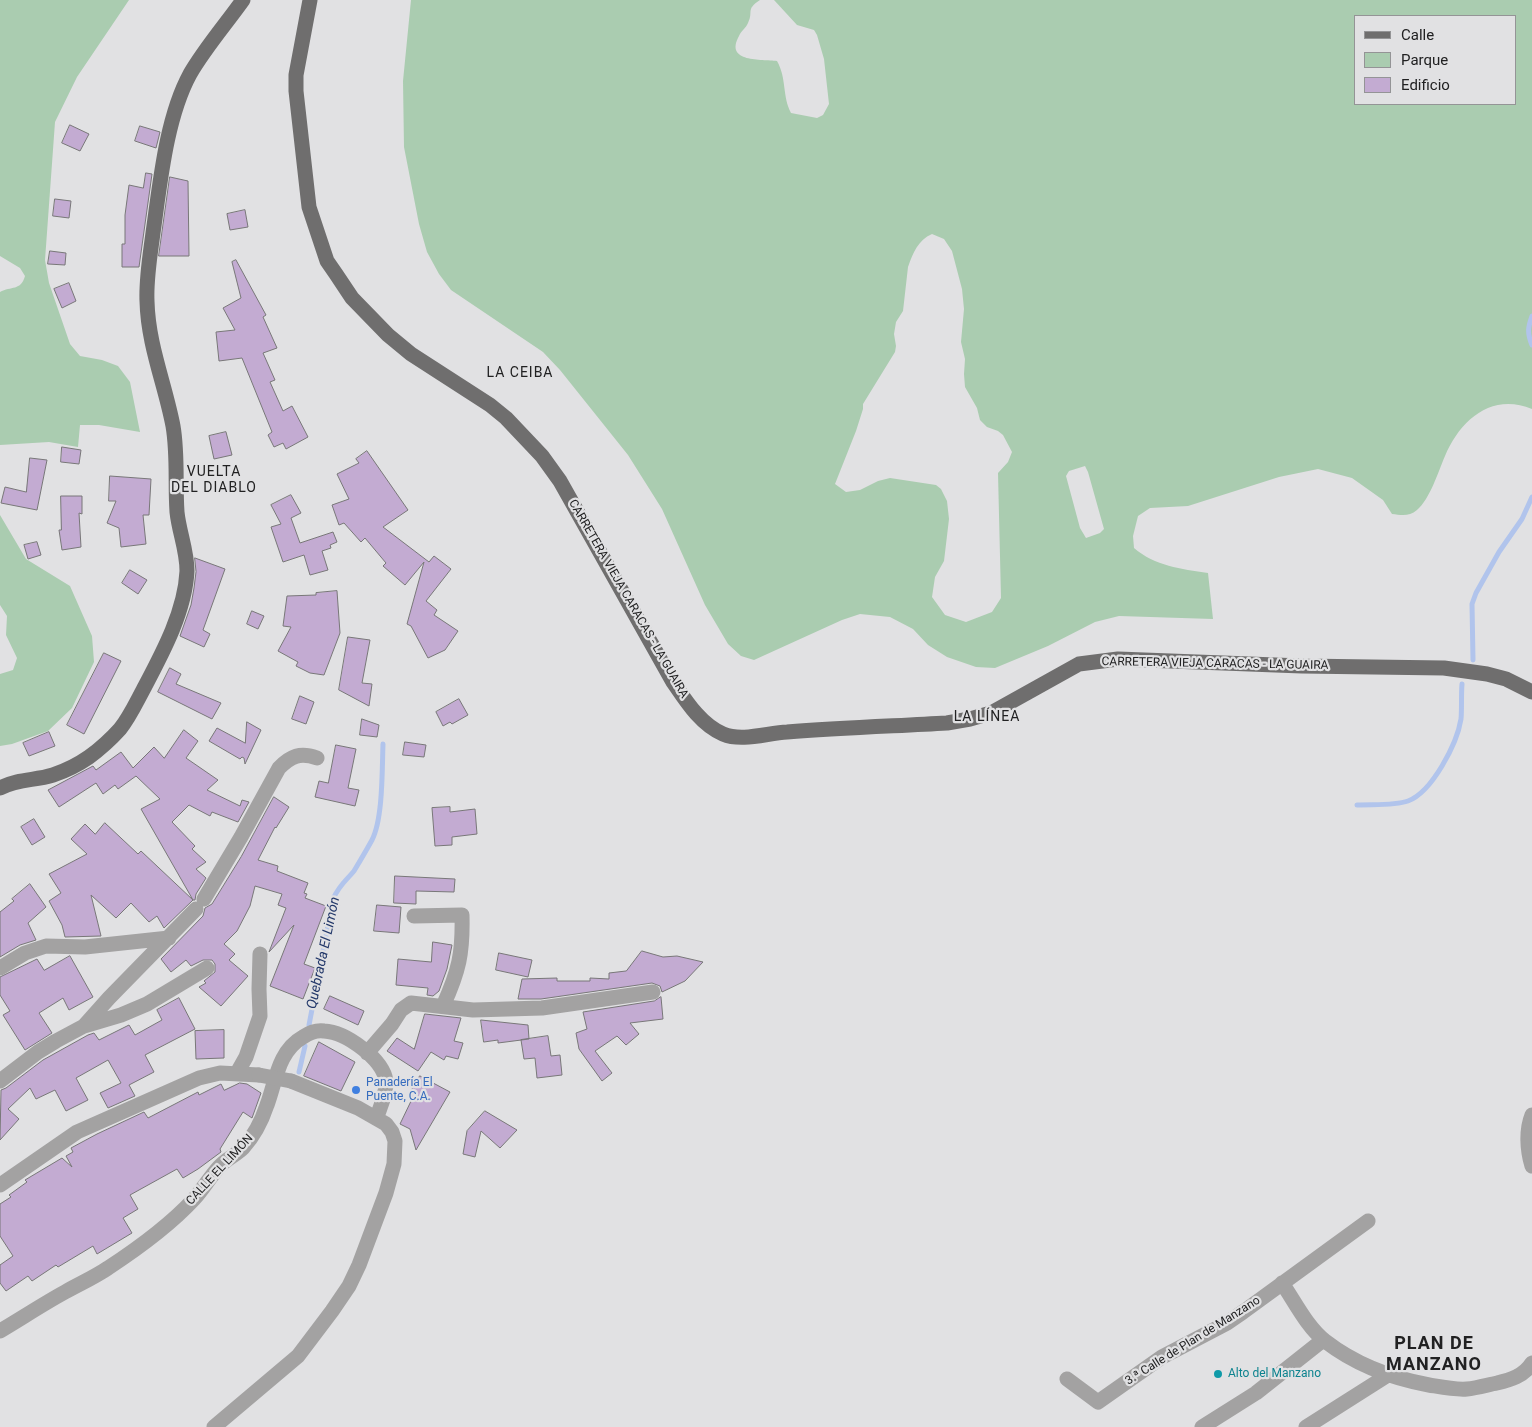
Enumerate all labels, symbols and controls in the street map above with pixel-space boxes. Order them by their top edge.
legend [1354,15,1517,105]
text: Calle [1401,26,1434,44]
text: Parque [1401,51,1448,69]
text: Edificio [1401,76,1450,94]
district label: LA CEIBA [485,365,555,381]
district label: VUELTA DEL DIABLO [170,464,258,497]
street label: CARRETERA VIEJA CARACAS - LA GUAIRA [565,497,691,701]
street label: CARRETERA VIEJA CARACAS - LA GUAIRA [1101,655,1329,673]
district label: LA LÍNEA [953,709,1021,725]
water label: Quebrada El Limón [304,895,344,1011]
place label: Panadería El Puente, C.A. [366,1076,433,1104]
marker: Panadería El Puente, C.A. [350,1084,362,1096]
street label: CALLE EL LIMÓN [183,1132,257,1208]
street label: 3.ª Calle de Plan de Manzano [1123,1294,1263,1388]
district label: PLAN DE MANZANO [1385,1333,1483,1376]
place label: Alto del Manzano [1228,1367,1321,1381]
marker: Alto del Manzano [1212,1368,1224,1380]

